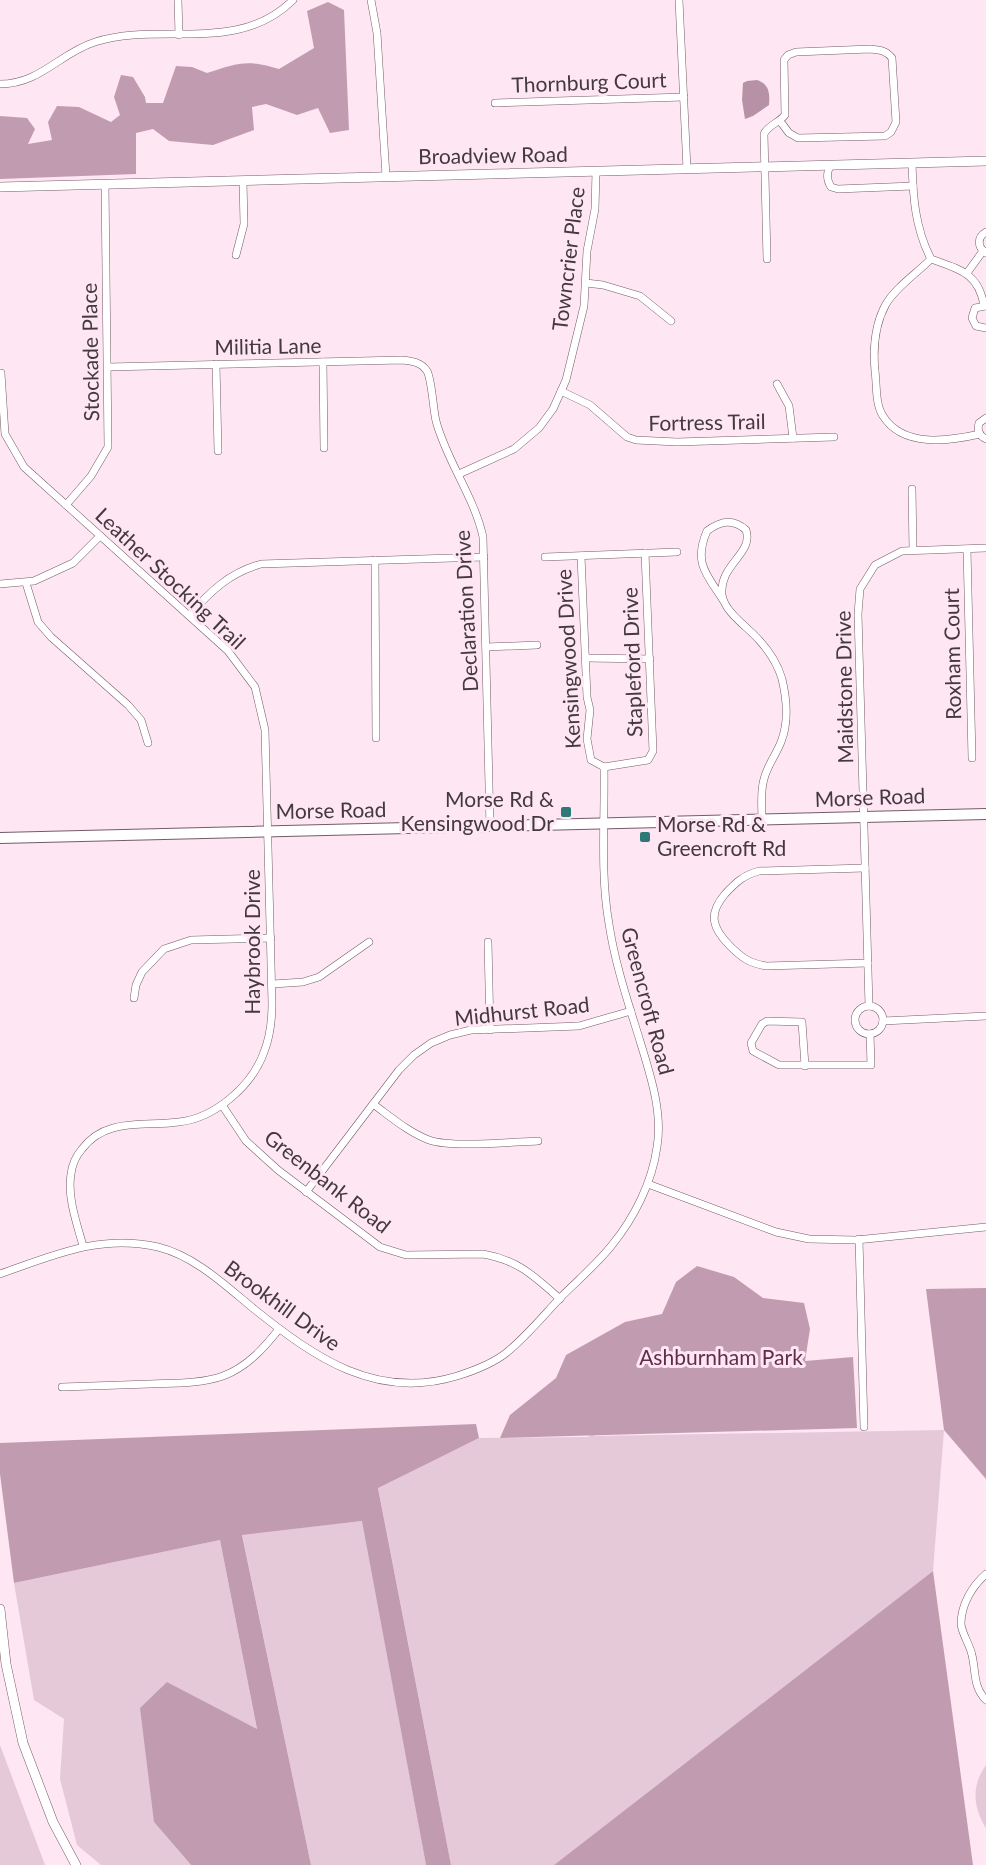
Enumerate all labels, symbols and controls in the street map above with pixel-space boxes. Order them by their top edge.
street label: Thornburg Court [511,66,667,97]
street label: Broadview Road [418,141,568,168]
street label: Towncrier Place [546,185,589,332]
street label: Stockade Place [76,283,103,421]
street label: Militia Lane [214,332,322,359]
street label: Fortress Trail [648,408,766,435]
street label: Leather Stocking Trail [91,502,251,654]
street label: Declaration Drive [449,529,482,693]
street label: Kensingwood Drive [550,569,585,750]
street label: Stapleford Drive [616,587,647,737]
street label: Roxham Court [938,587,965,720]
street label: Maidstone Drive [830,610,857,764]
street label: Morse Road [814,782,926,811]
place label: Morse Rd & Kensingwood Dr [401,786,554,835]
street label: Morse Road [275,796,387,823]
marker: Morse Rd & Kensingwood Dr [559,805,573,819]
place label: Morse Rd & Greencroft Rd [657,811,786,860]
marker: Morse Rd & Greencroft Rd [638,830,652,844]
street label: Haybrook Drive [239,869,264,1015]
street label: Greencroft Road [617,924,680,1077]
street label: Midhurst Road [453,991,591,1030]
street label: Greenbank Road [260,1124,396,1238]
street label: Brookhill Drive [220,1254,346,1355]
park label: Ashburnham Park [639,1344,803,1369]

